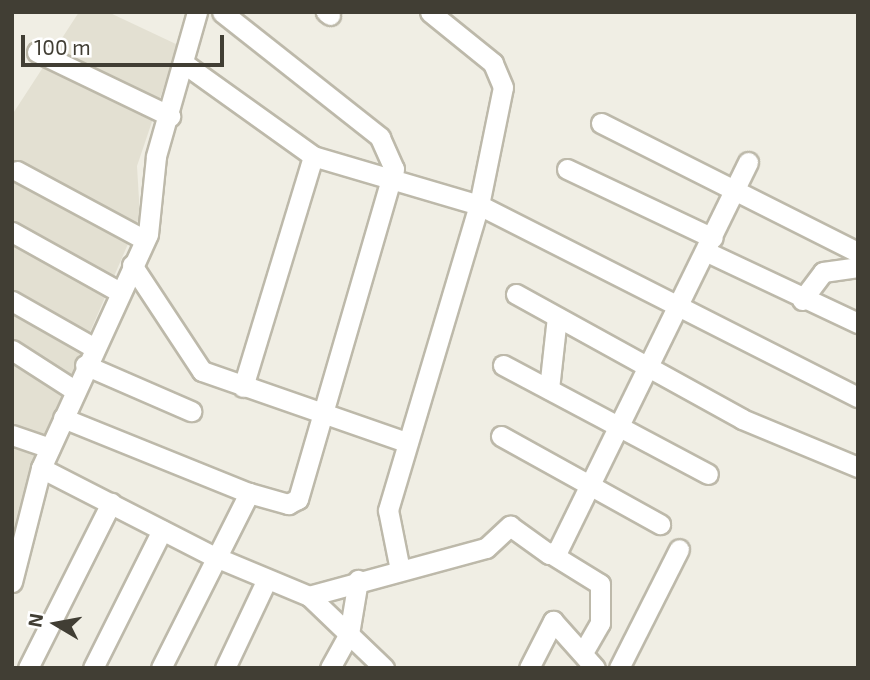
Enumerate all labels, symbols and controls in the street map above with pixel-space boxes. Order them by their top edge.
scale bar [24,21,228,65]
text: 100 m [34,34,91,59]
north arrow [21,589,91,659]
text: N [22,612,47,629]

